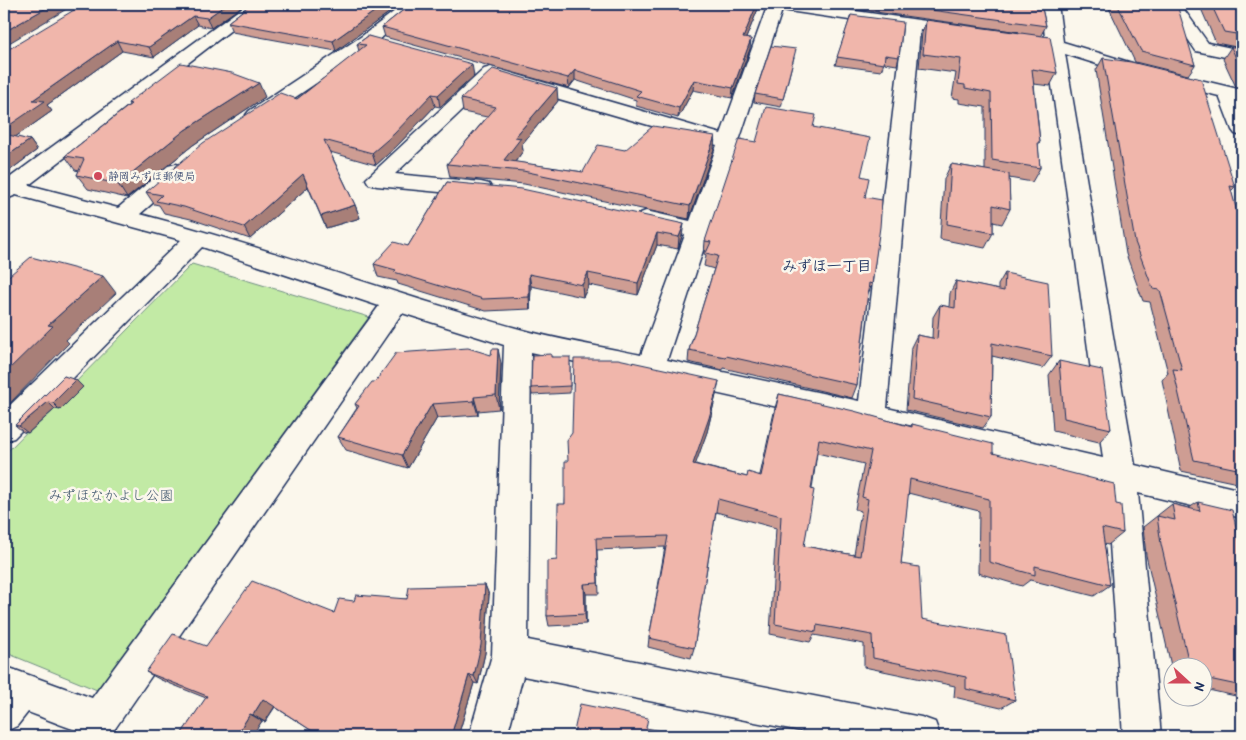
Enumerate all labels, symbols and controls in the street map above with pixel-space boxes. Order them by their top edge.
place label: 静岡みずほ郵便局 [108,169,196,183]
marker: 静岡みずほ郵便局 [92,170,104,182]
district label: みずほ一丁目 [782,255,872,276]
park label: みずほなかよし公園 [49,485,173,504]
north arrow [1164,658,1214,708]
text: N [1190,680,1211,694]

